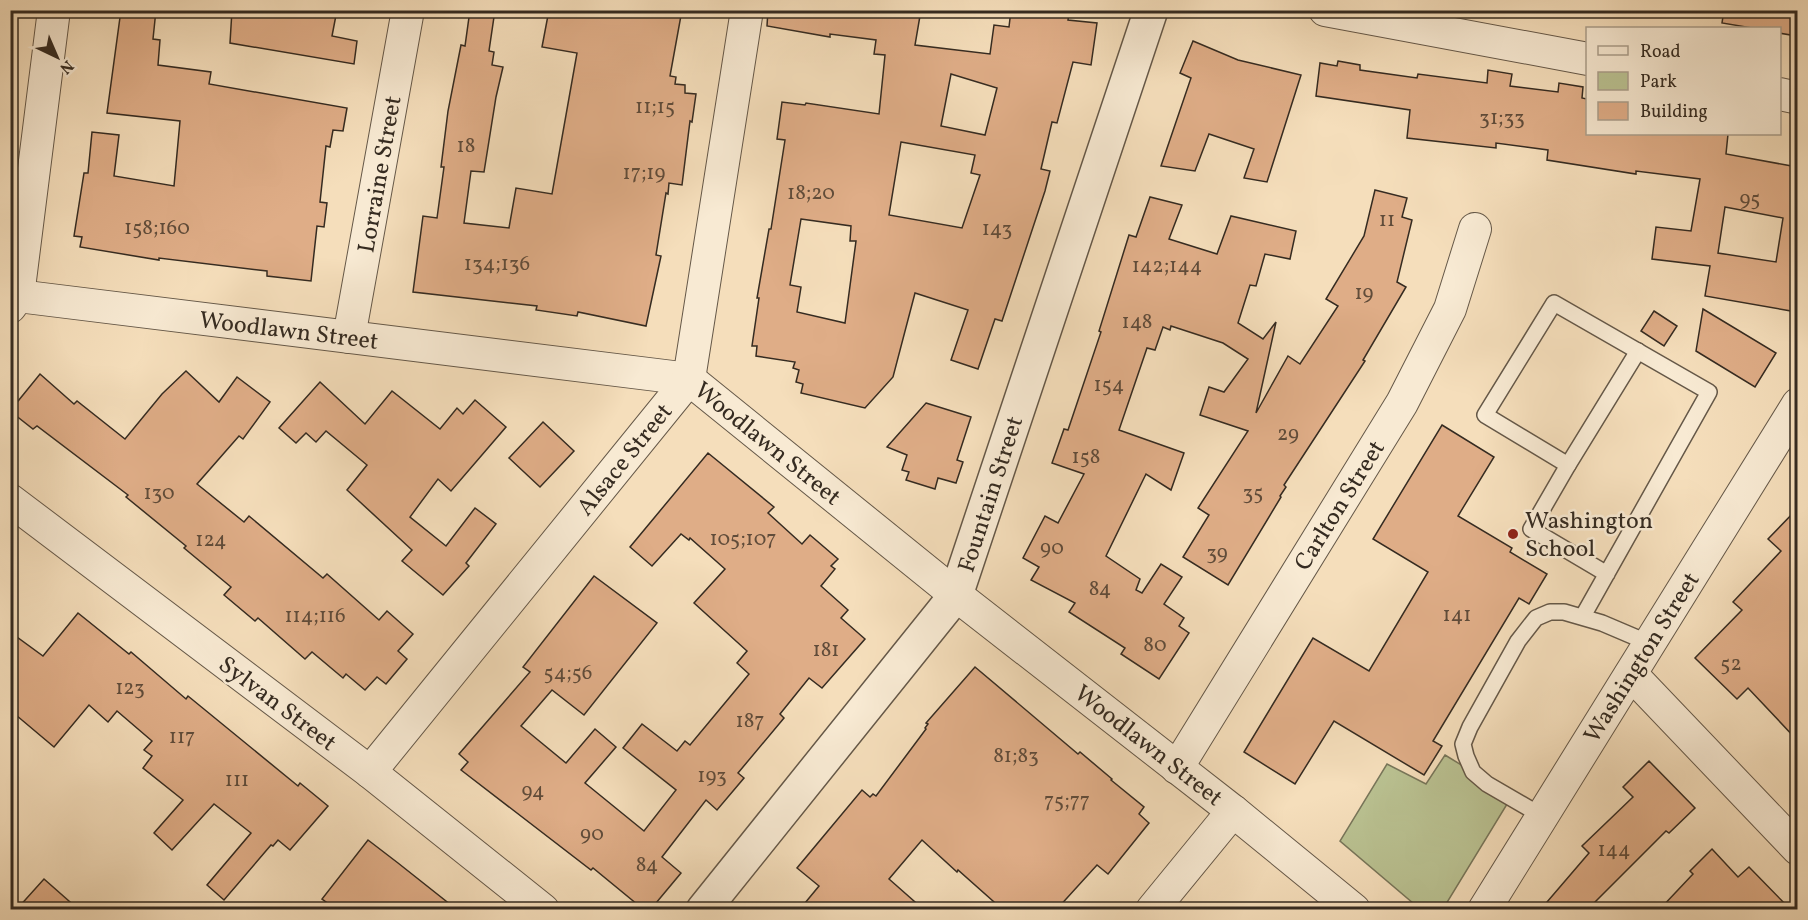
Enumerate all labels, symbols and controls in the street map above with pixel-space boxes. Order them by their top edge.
north arrow [27,27,87,87]
legend [1586,27,1781,135]
text: Road [1640,40,1681,65]
text: N [54,54,78,79]
text: Park [1640,70,1677,95]
street label: Lorraine Street [350,93,412,256]
house number: 11;15 [635,93,675,122]
text: Building [1640,100,1708,125]
house number: 31;33 [1479,104,1525,133]
house number: 18 [457,132,475,161]
house number: 17;19 [623,159,666,188]
house number: 18;20 [787,179,835,208]
house number: 95 [1740,185,1760,214]
house number: 11 [1379,206,1395,235]
house number: 158;160 [124,214,190,243]
house number: 143 [982,215,1012,244]
house number: 134;136 [464,250,530,279]
house number: 142;144 [1132,252,1202,281]
house number: 19 [1354,279,1374,308]
street label: Woodlawn Street [197,304,380,360]
house number: 148 [1122,308,1152,337]
house number: 154 [1094,371,1124,400]
street label: Woodlawn Street [686,375,847,514]
street label: Alsace Street [570,397,682,524]
street label: Fountain Street [951,412,1033,577]
house number: 29 [1277,420,1299,449]
street label: Carlton Street [1287,434,1394,578]
house number: 158 [1072,443,1100,472]
house number: 130 [143,479,175,508]
house number: 35 [1243,479,1263,508]
place label: Washington School [1525,505,1653,567]
house number: 105;107 [709,525,777,554]
house number: 124 [195,526,227,555]
marker: Washington School [1506,527,1520,541]
house number: 90 [1040,534,1064,563]
house number: 39 [1206,539,1228,568]
street label: Washington Street [1576,566,1709,750]
house number: 84 [1089,575,1111,604]
house number: 141 [1443,601,1471,630]
house number: 114;116 [284,602,346,631]
house number: 80 [1143,631,1167,660]
house number: 181 [813,636,839,665]
street label: Sylvan Street [211,649,343,760]
house number: 52 [1720,650,1742,679]
house number: 54;56 [544,659,592,688]
house number: 123 [115,674,145,703]
street label: Woodlawn Street [1066,678,1229,815]
house number: 187 [735,707,765,736]
house number: 117 [169,723,195,752]
house number: 81;83 [993,742,1039,771]
house number: 193 [697,762,727,791]
house number: 111 [225,766,249,795]
house number: 94 [522,777,544,806]
house number: 75;77 [1044,787,1090,816]
house number: 90 [580,820,604,849]
house number: 144 [1597,836,1631,865]
house number: 84 [636,851,658,880]

